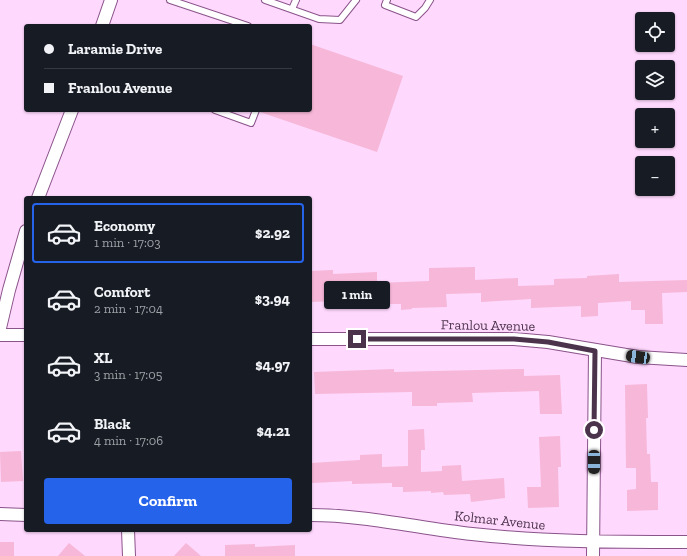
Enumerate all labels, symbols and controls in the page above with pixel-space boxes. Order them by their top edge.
map controls [635,12,675,196]
button: locate [635,12,675,52]
text: Laramie Drive [68,40,162,58]
button: layers [635,60,675,100]
text: Franlou Avenue [68,79,172,97]
button: + [635,108,675,148]
button: − [635,156,675,196]
icon: car [46,215,82,251]
text: Economy [94,217,155,235]
text: $2.92 [255,224,290,242]
text: 1 min · 17:03 [94,235,161,250]
icon: car [46,281,82,317]
callout: 1 min [324,281,390,309]
text: Comfort [94,283,150,301]
text: 1 min [342,287,372,302]
text: $3.94 [255,290,290,308]
text: 2 min · 17:04 [94,301,163,316]
street label: Franlou Avenue [441,316,536,335]
route end [348,330,366,348]
icon: car [46,347,82,383]
text: XL [94,349,112,367]
car [625,349,651,365]
text: $4.97 [255,356,290,374]
text: 3 min · 17:05 [94,367,162,382]
icon: car [46,413,82,449]
text: Black [94,415,131,433]
route start [585,421,603,439]
text: $4.21 [257,422,290,440]
text: 4 min · 17:06 [94,433,163,448]
car [588,450,600,474]
button: Confirm [44,478,292,524]
street label: Kolmar Avenue [454,507,547,534]

